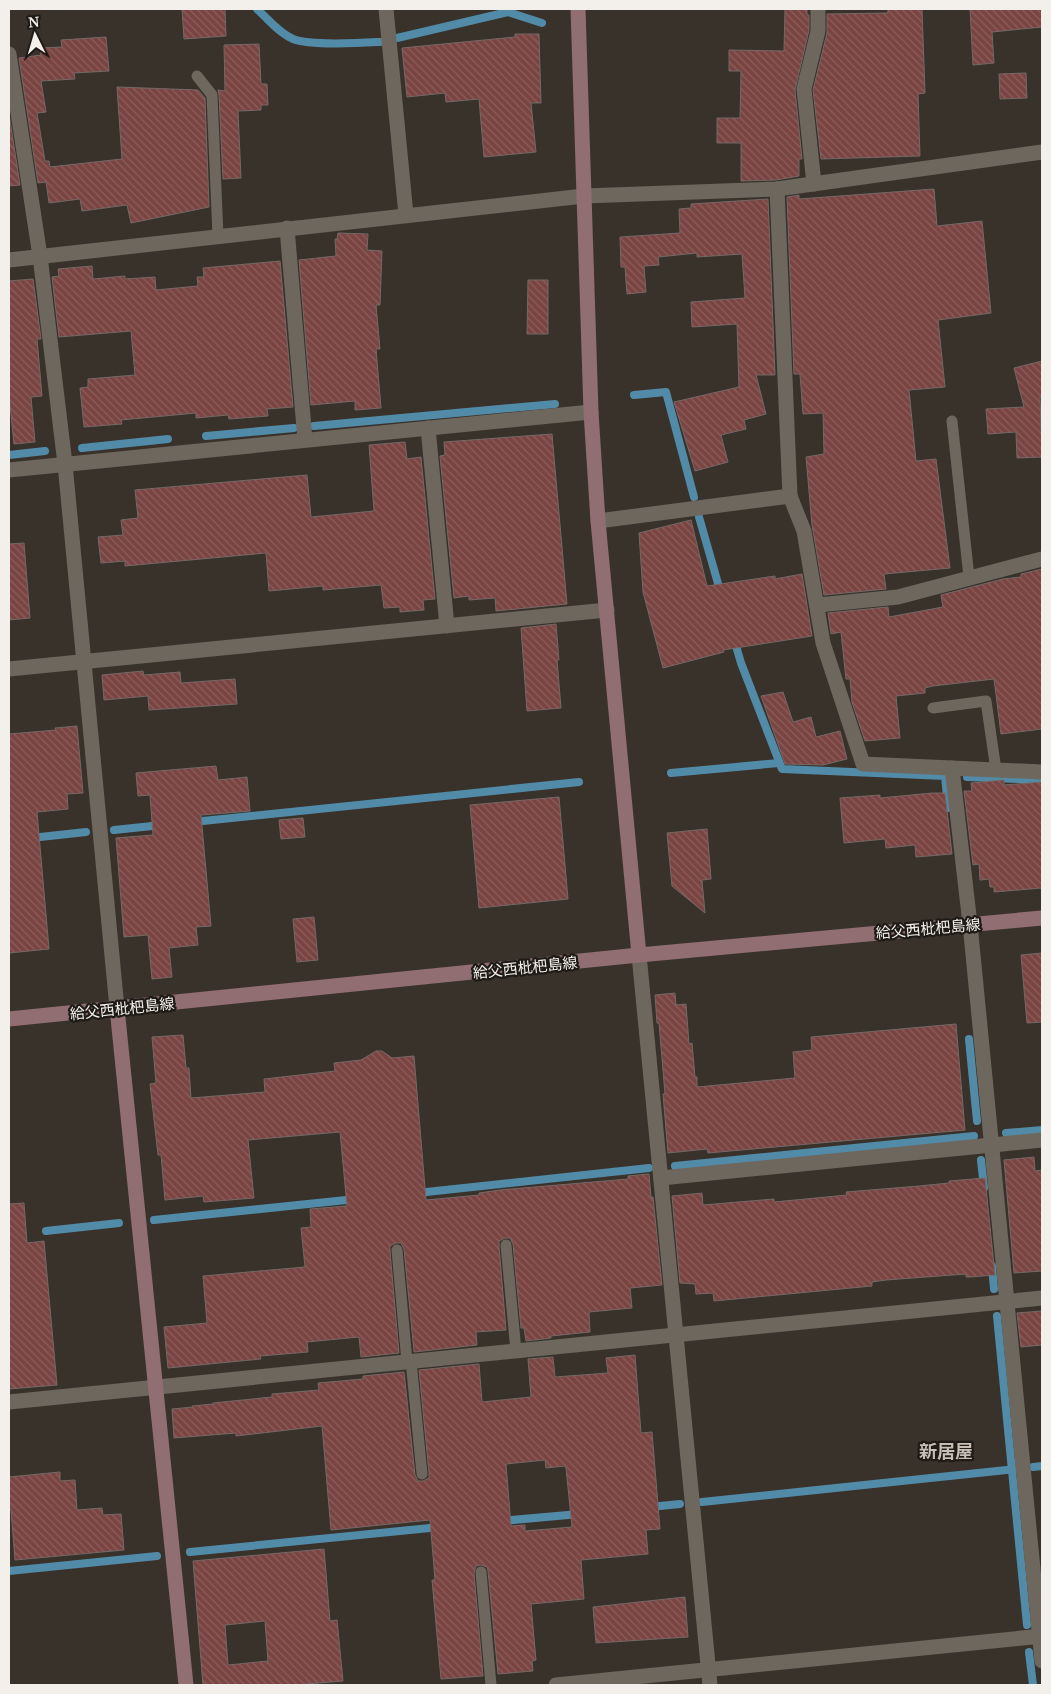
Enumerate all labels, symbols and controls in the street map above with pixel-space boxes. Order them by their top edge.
north arrow [10,10,60,60]
text: N [27,12,40,31]
street label: 給父西枇杷島線 [875,913,981,943]
street label: 給父西枇杷島線 [472,952,578,982]
street label: 給父西枇杷島線 [69,993,175,1023]
district label: 新居屋 [919,1439,973,1463]

